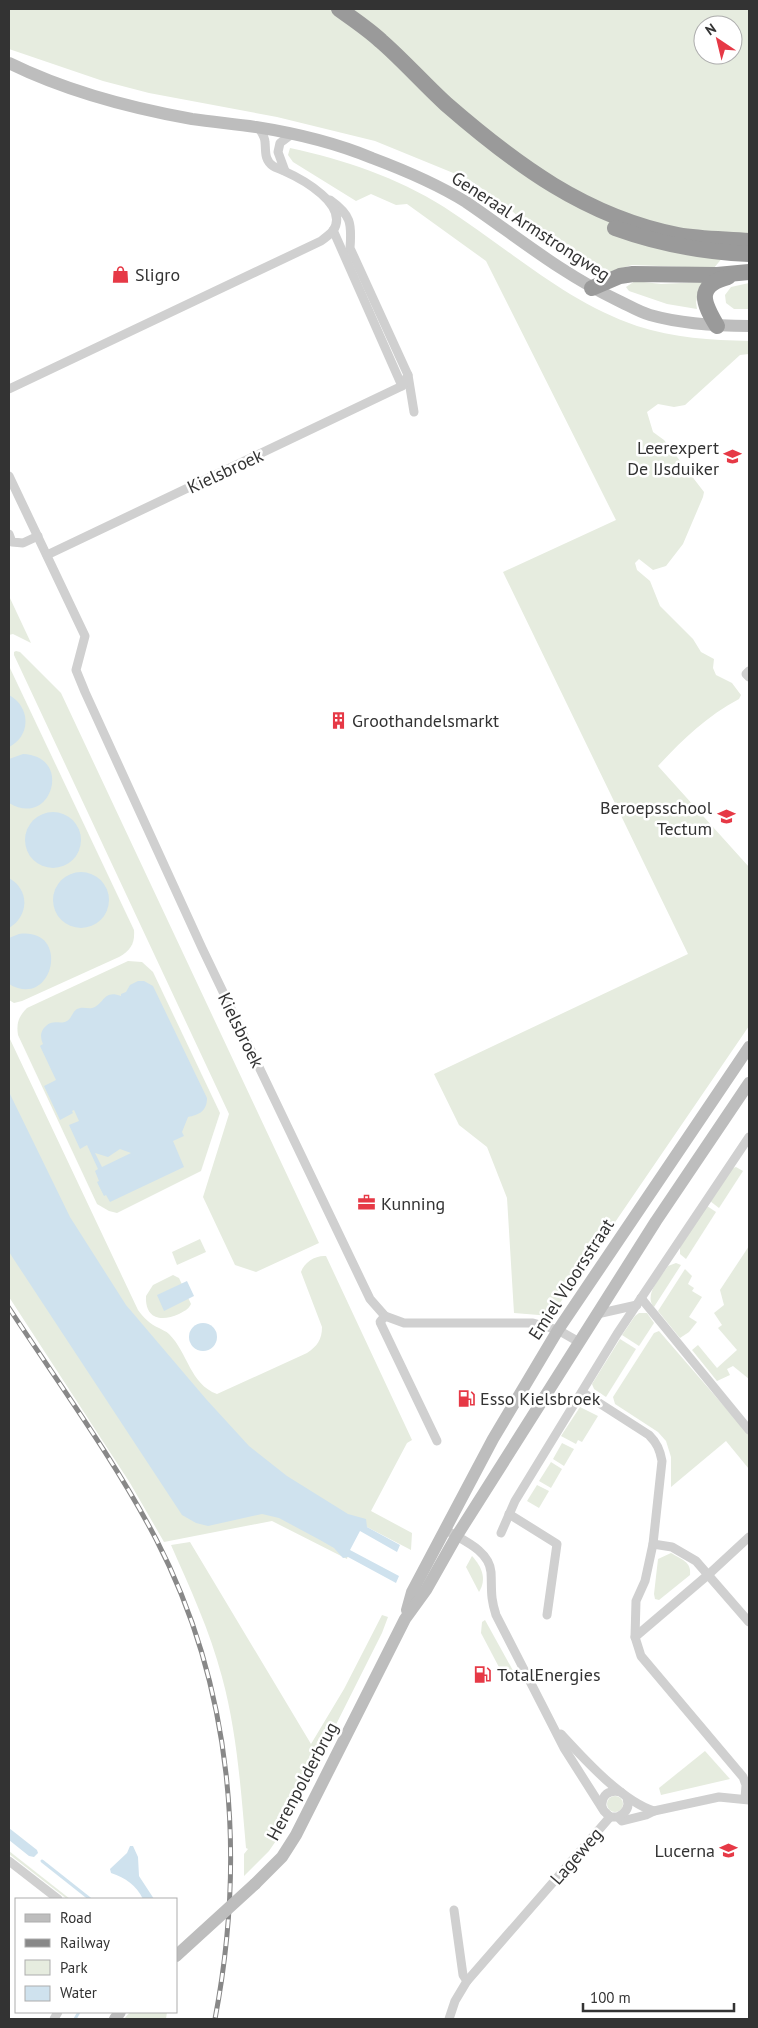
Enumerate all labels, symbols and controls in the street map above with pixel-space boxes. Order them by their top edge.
north arrow [693,15,743,65]
text: N [702,19,719,39]
street label: Generaal Armstrongweg [447,166,615,286]
place label: Sligro [135,263,180,286]
shop icon: Sligro [111,264,131,284]
place label: Leerexpert De IJsduiker [627,436,719,480]
street label: Kielsbroek [183,443,267,499]
school or university icon: Leerexpert De IJsduiker [723,447,743,467]
place label: Groothandelsmarkt [352,709,499,732]
building icon: Groothandelsmarkt [328,710,348,730]
place label: Beroepsschool Tectum [600,796,713,840]
school or university icon: Beroepsschool Tectum [716,807,736,827]
street label: Kielsbroek [213,989,269,1072]
place label: Kunning [381,1192,445,1215]
office icon: Kunning [357,1193,377,1213]
street label: Emiel Vloorsstraat [523,1214,619,1344]
place label: Esso Kielsbroek [480,1387,601,1410]
fuel station icon: Esso Kielsbroek [456,1388,476,1408]
place label: TotalEnergies [497,1663,601,1686]
fuel station icon: TotalEnergies [473,1664,493,1684]
street label: Herenpolderbrug [261,1718,343,1844]
street label: Lageweg [545,1823,607,1889]
place label: Lucerna [655,1839,715,1862]
school or university icon: Lucerna [719,1840,739,1860]
legend [15,1898,178,2013]
text: Road [60,1908,92,1927]
text: Railway [60,1933,110,1952]
text: Park [60,1958,88,1977]
scale bar [583,1980,734,2012]
text: Water [60,1983,97,2002]
text: 100 m [590,1988,631,2007]

